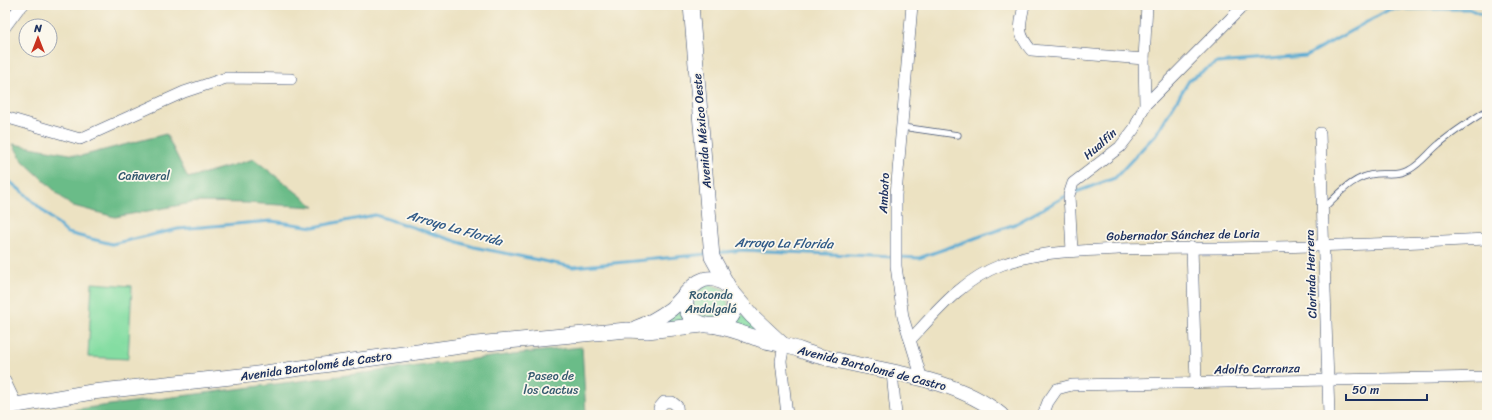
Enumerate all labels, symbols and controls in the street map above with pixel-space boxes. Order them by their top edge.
north arrow [18,18,58,58]
text: N [33,19,42,38]
street label: Avenida México Oeste [686,73,718,190]
street label: Hualfín [1078,122,1122,165]
park label: Cañaveral [118,165,170,187]
street label: Ambato [872,172,896,215]
water label: Arroyo La Florida [404,203,507,253]
street label: Gobernador Sánchez de Loria [1106,223,1261,247]
street label: Clorinda Herrera [1298,229,1324,319]
water label: Arroyo La Florida [734,231,835,255]
park label: Rotonda Andalgalá [684,284,737,320]
street label: Avenida Bartolomé de Castro [794,339,949,397]
street label: Avenida Bartolomé de Castro [238,344,393,388]
street label: Adolfo Carranza [1213,357,1301,381]
park label: Paseo de los Cactus [524,365,579,401]
scale bar [1346,376,1427,402]
text: 50 m [1352,379,1379,401]

